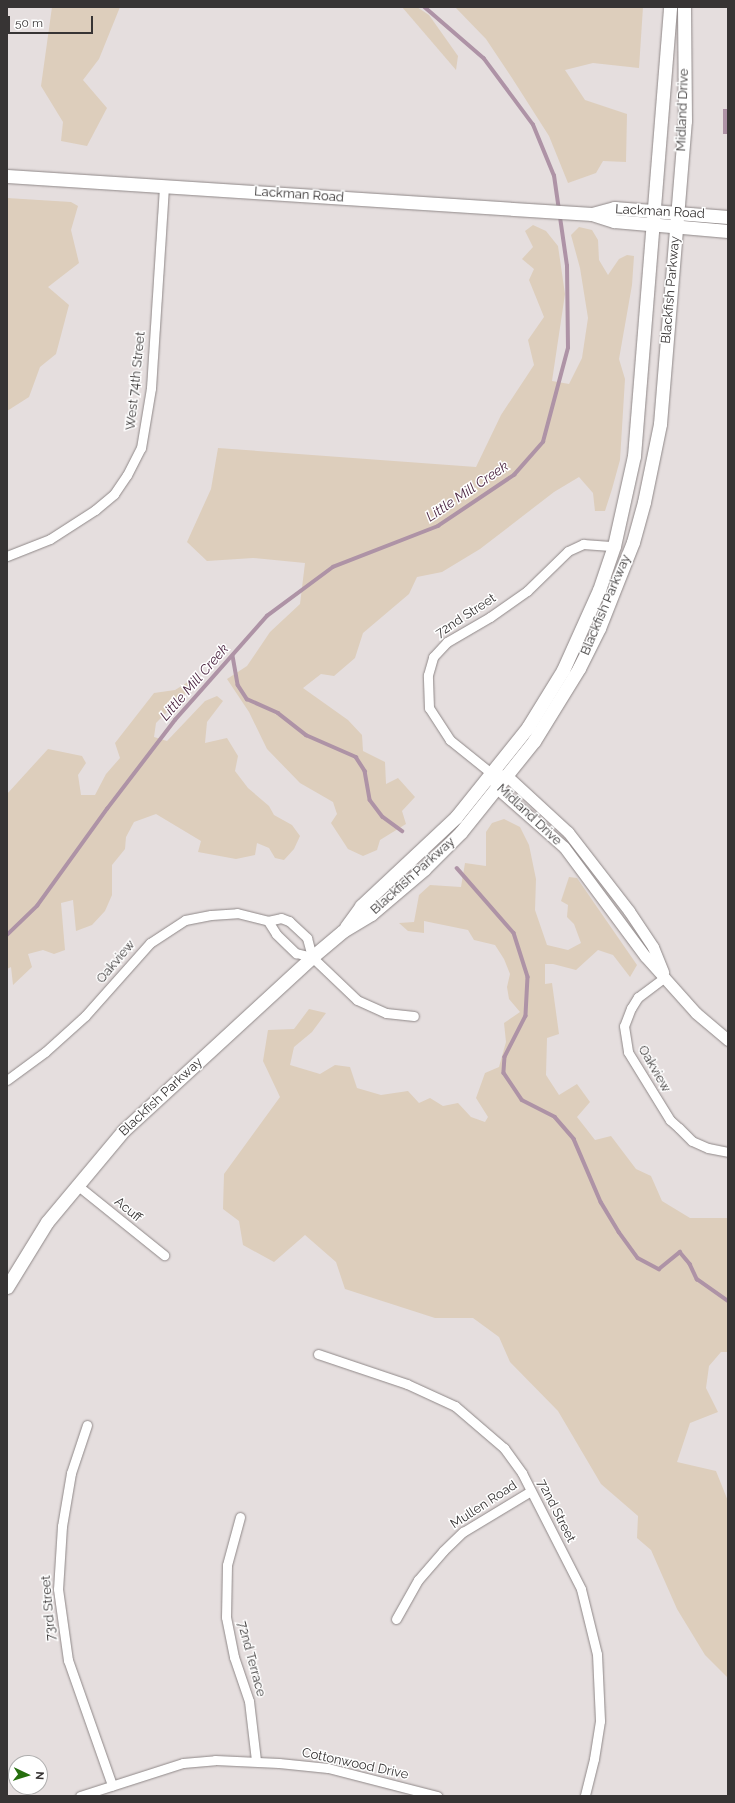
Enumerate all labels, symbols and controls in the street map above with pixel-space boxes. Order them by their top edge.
scale bar [10,8,95,34]
text: 50 m [15,16,43,30]
street label: Midland Drive [674,68,692,152]
street label: Lackman Road [254,184,344,206]
street label: Lackman Road [615,202,705,222]
street label: Blackfish Parkway [659,236,683,344]
street label: West 74th Street [123,331,149,431]
water label: Little Mill Creek [422,457,512,525]
street label: Blackfish Parkway [578,552,634,658]
street label: 72nd Street [433,591,499,641]
water label: Little Mill Creek [156,640,232,724]
street label: Midland Drive [493,781,565,849]
street label: Blackfish Parkway [368,834,458,918]
street label: Oakview [93,937,139,987]
street label: Oakview [634,1043,674,1095]
street label: Blackfish Parkway [116,1054,206,1140]
street label: Acuff [111,1194,145,1226]
street label: 72nd Street [533,1477,579,1545]
street label: Mullen Road [448,1478,520,1532]
street label: 73rd Street [38,1575,60,1641]
street label: 72nd Terrace [233,1619,269,1699]
street label: Cottonwood Drive [300,1745,410,1783]
north arrow [8,1755,48,1795]
text: N [33,1771,46,1780]

